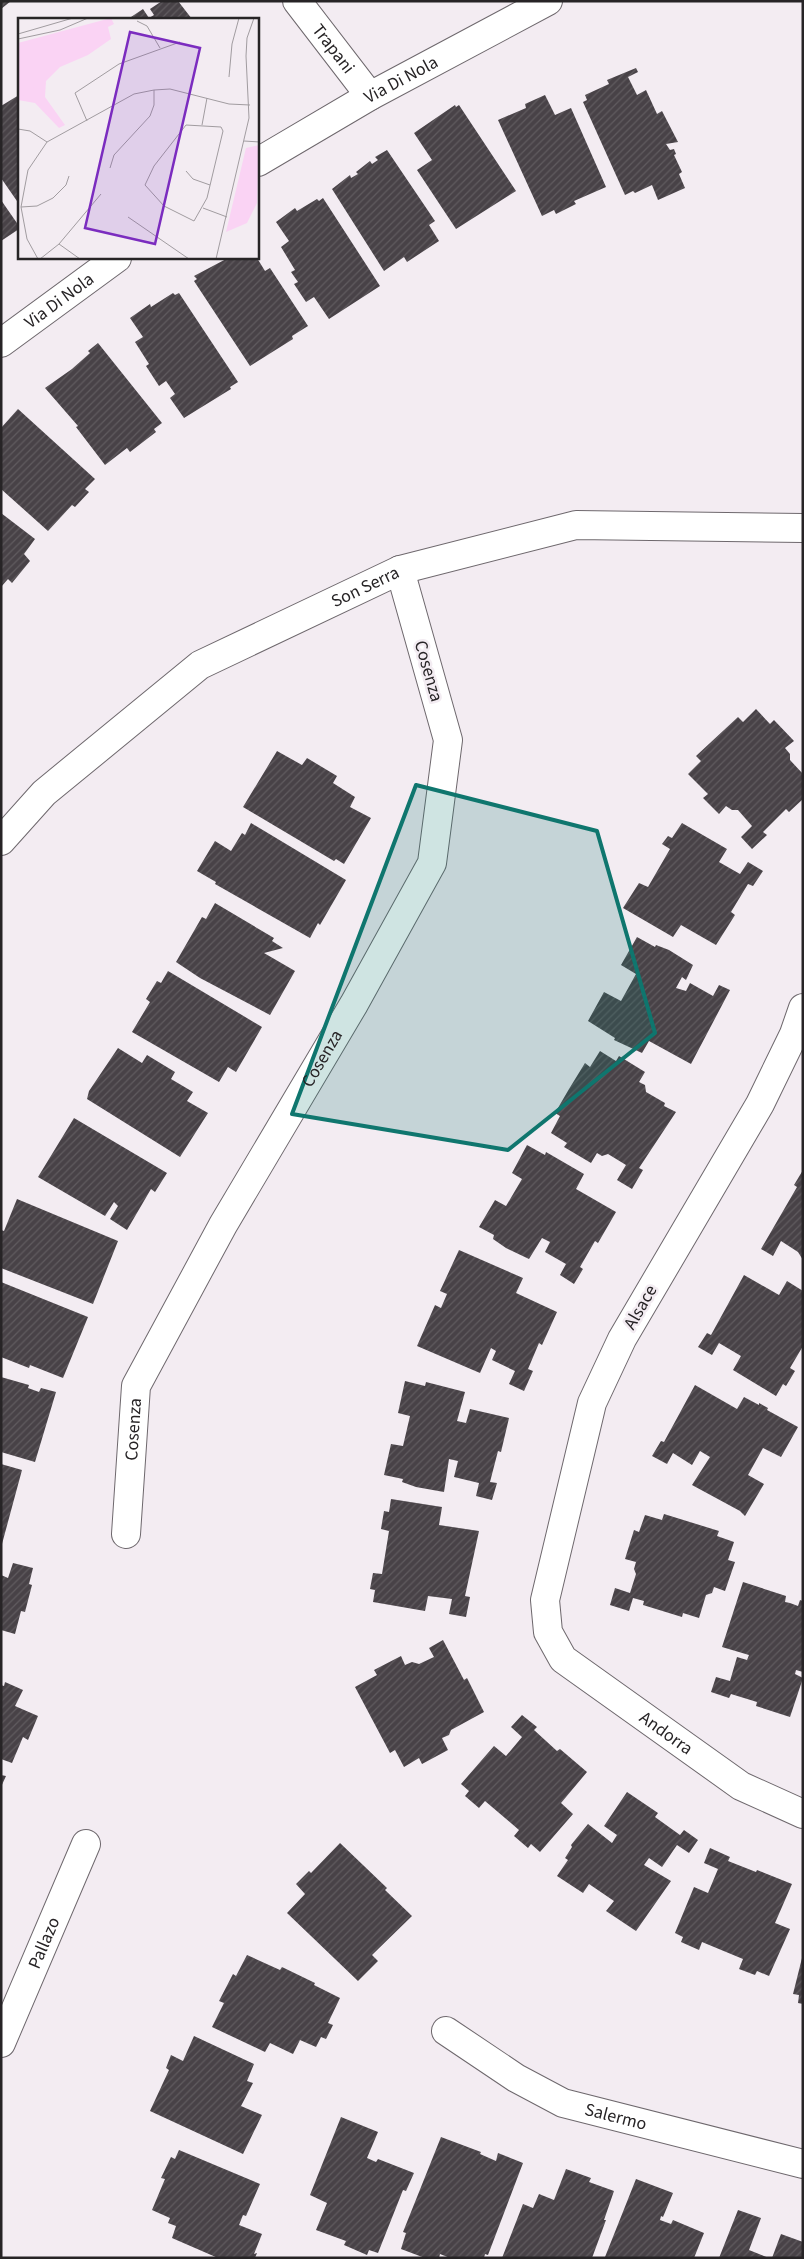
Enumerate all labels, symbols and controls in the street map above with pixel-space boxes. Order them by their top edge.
inset map [18,18,259,259]
street label: Trapani [306,19,360,79]
street label: Via Di Nola [359,50,443,110]
street label: Via Di Nola [19,267,99,335]
street label: Son Serra [327,560,403,614]
street label: Cosenza [408,638,449,705]
street label: Cosenza [295,1025,349,1092]
street label: Alsace [618,1280,663,1334]
street label: Cosenza [119,1397,148,1461]
street label: Andorra [634,1705,698,1761]
street label: Pallazo [22,1913,66,1973]
street label: Salermo [582,2097,649,2137]

